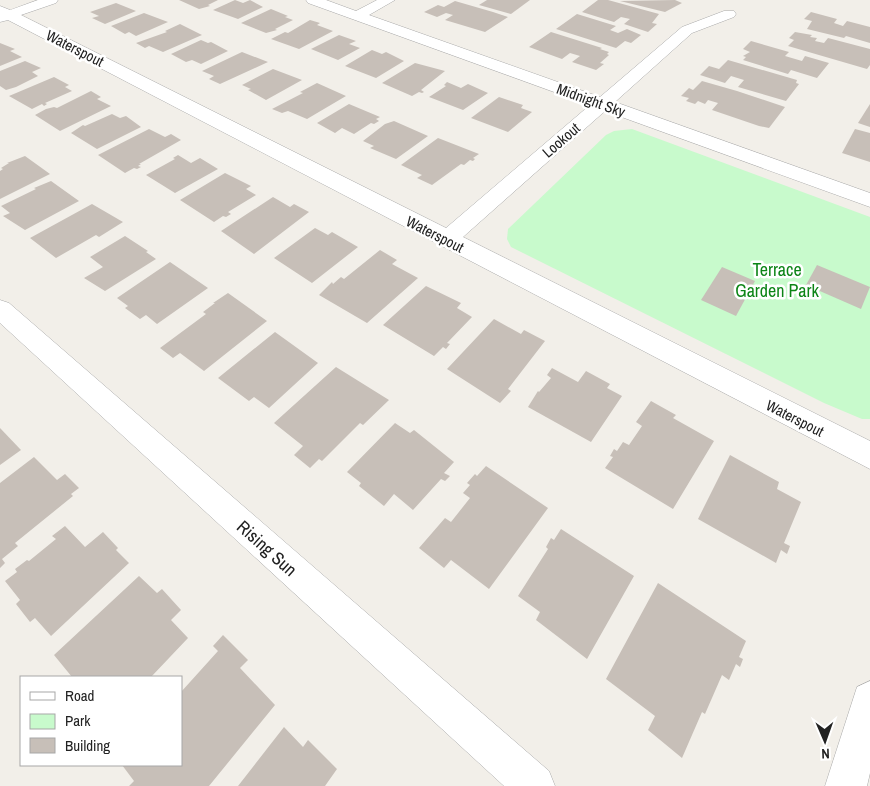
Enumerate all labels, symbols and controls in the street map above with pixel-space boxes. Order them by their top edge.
street label: Waterspout [42,24,108,72]
street label: Midnight Sky [554,78,629,122]
street label: Lookout [538,117,585,162]
street label: Waterspout [402,210,468,258]
park label: Terrace Garden Park [735,257,819,303]
street label: Waterspout [762,394,828,442]
street label: Rising Sun [231,514,303,582]
legend [20,676,182,766]
text: Road [65,685,94,706]
text: Park [65,710,91,731]
north arrow [800,716,850,766]
text: Building [65,735,110,756]
text: N [821,745,830,763]

